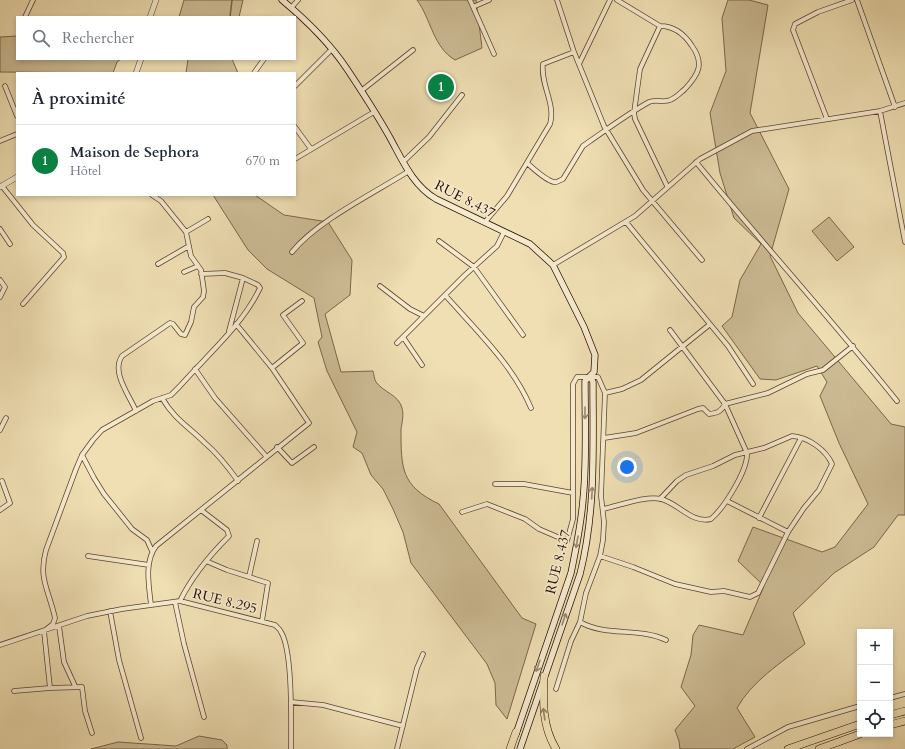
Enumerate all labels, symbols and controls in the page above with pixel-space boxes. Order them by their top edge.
search box [16,16,296,60]
icon: search [30,27,52,49]
text: Rechercher [62,28,134,48]
pin: 1 [428,72,454,102]
text: À proximité [32,87,126,110]
text: Maison de Sephora [70,142,199,162]
text: 1 [42,152,48,170]
text: 670 m [246,152,280,170]
text: Hôtel [70,162,101,180]
street label: RUE 8.437 [431,176,499,222]
one-way arrow [581,406,589,419]
your location [617,457,637,477]
one-way arrow [588,487,596,500]
street label: RUE 8.437 [541,528,575,596]
one-way arrow [573,535,581,548]
street label: RUE 8.295 [191,584,259,618]
one-way arrow [561,613,568,626]
map controls [857,629,893,737]
button: + [857,629,893,665]
one-way arrow [534,660,542,672]
button: − [857,665,893,701]
button: locate [857,701,893,737]
one-way arrow [540,708,548,721]

